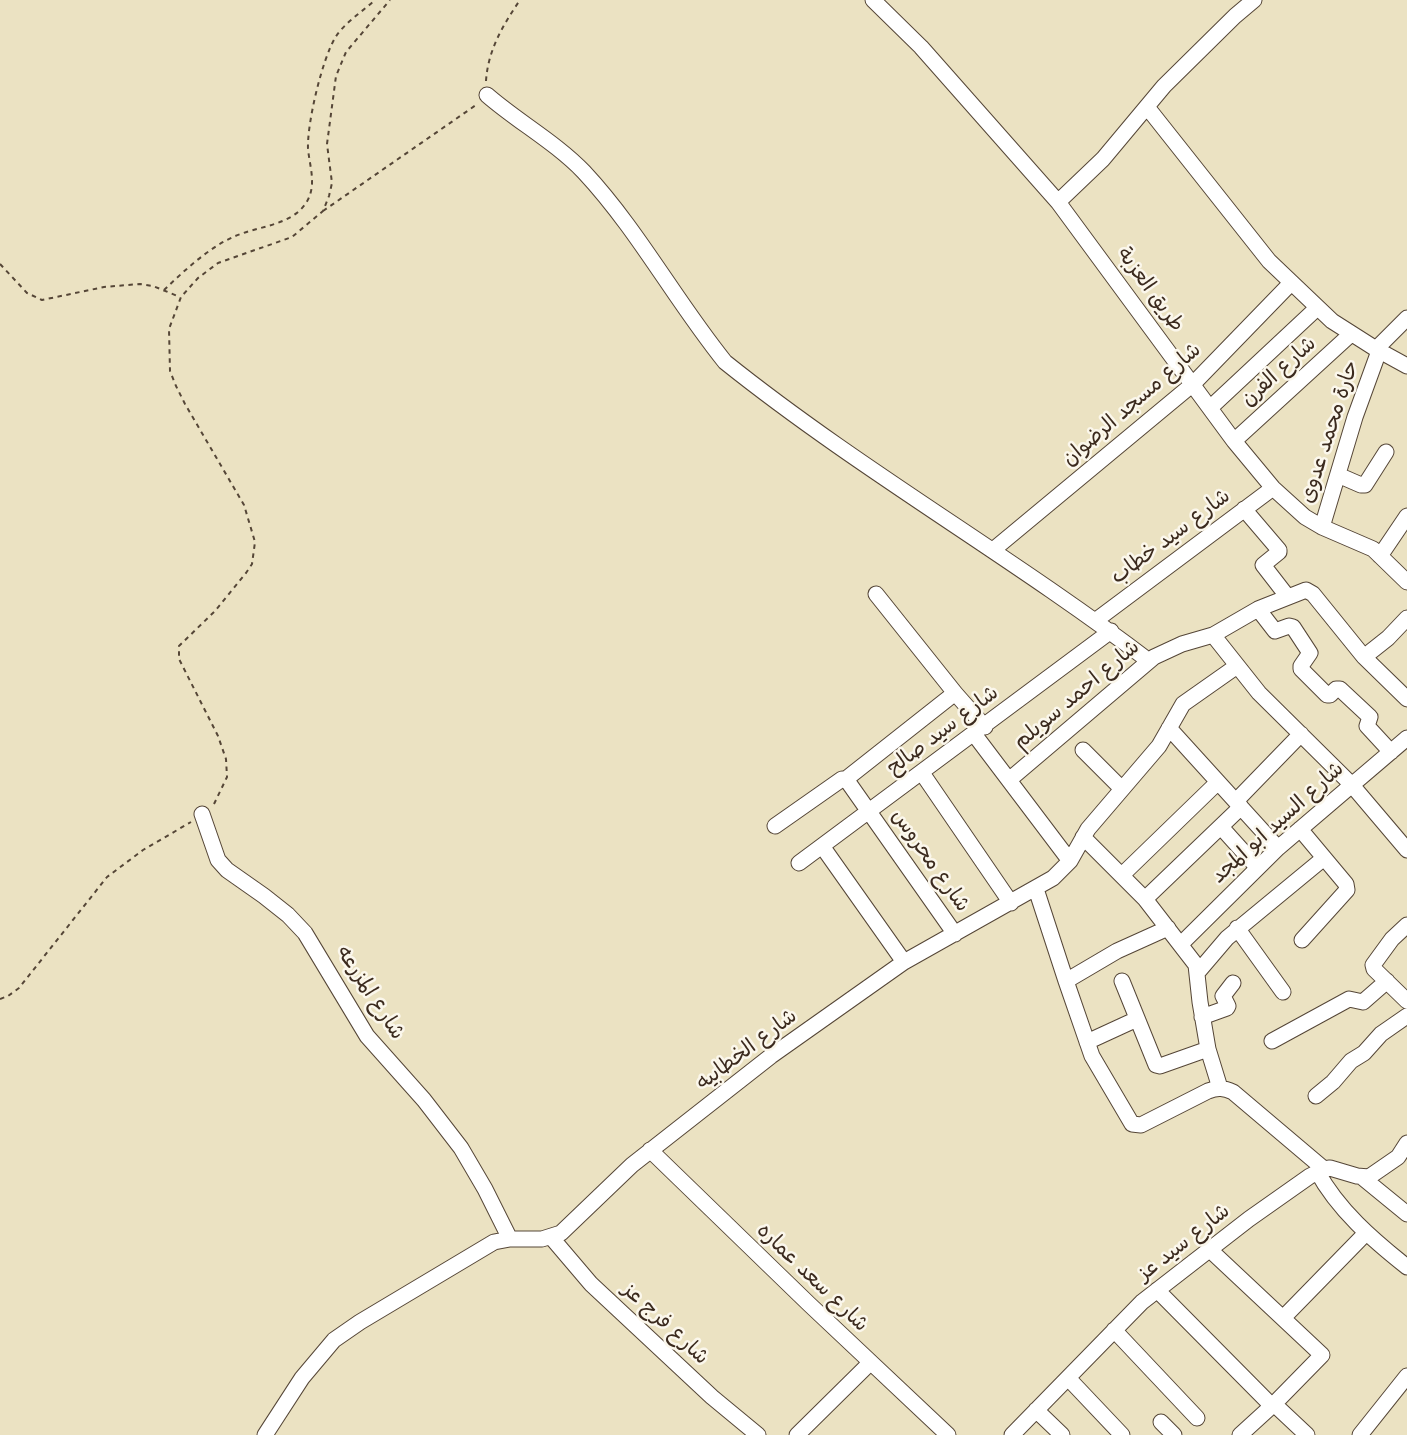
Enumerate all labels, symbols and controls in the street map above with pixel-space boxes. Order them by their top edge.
street label: طريق العزبة [1111,243,1189,337]
street label: شارع الفرن [1236,332,1322,412]
street label: شارع مسجد الرضوان [1057,338,1207,472]
street label: حارة محمد عدوى [1295,358,1365,506]
street label: شارع سيد خطاب [1106,484,1236,590]
street label: شارع احمد سويلم [1009,635,1145,755]
street label: شارع سيد صالح [882,681,1004,781]
street label: شارع السيد ابو المجد [1206,757,1350,889]
street label: شارع محروس [885,805,975,917]
street label: شارع المزرعه [330,941,410,1045]
street label: شارع الخطابيه [692,1004,802,1096]
street label: شارع سيد عز [1133,1199,1235,1287]
street label: شارع سعد عماره [751,1218,873,1338]
street label: شارع فرج عز [616,1278,714,1370]

